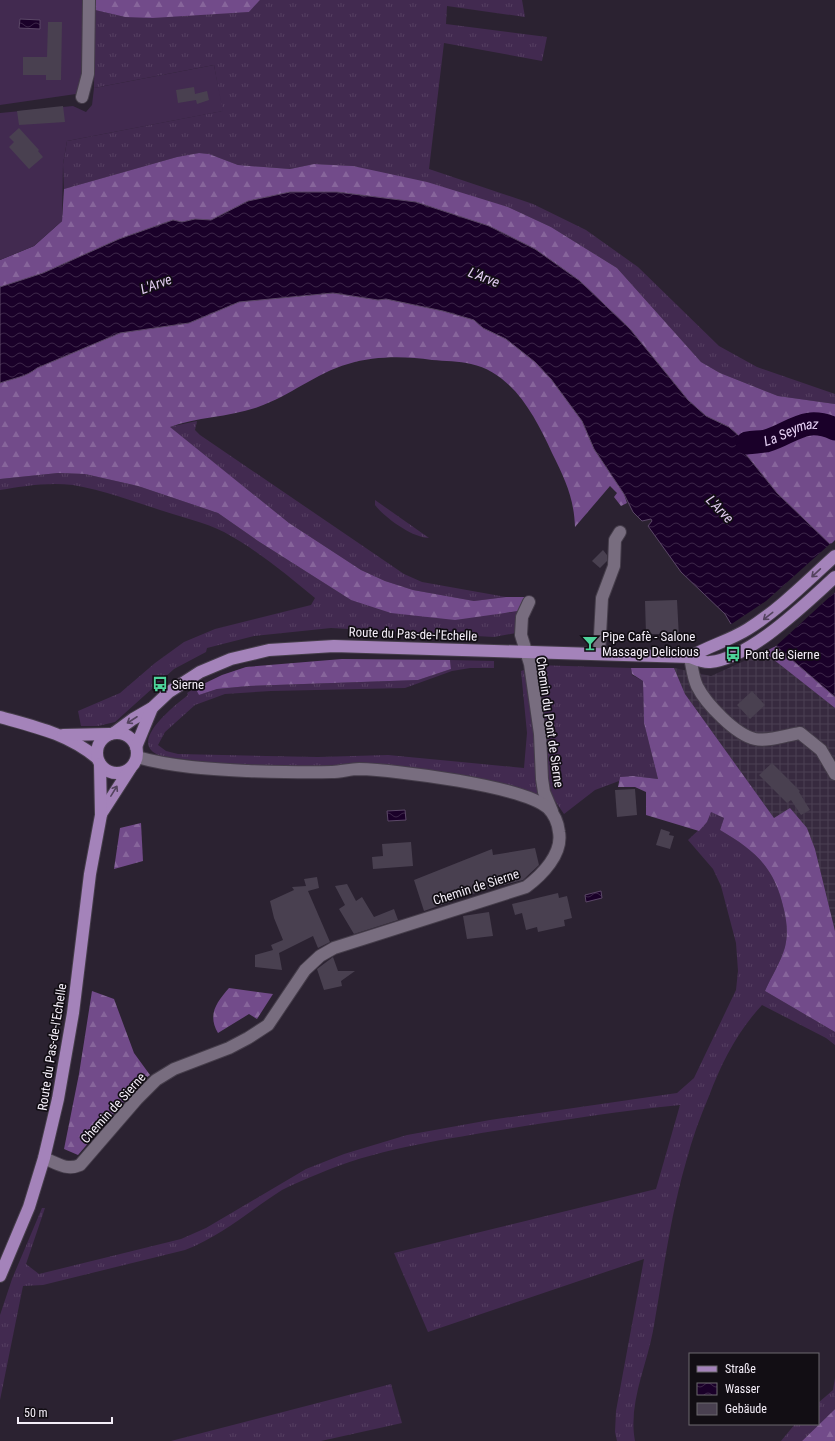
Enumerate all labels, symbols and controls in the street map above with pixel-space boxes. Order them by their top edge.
water label: L'Arve [466,264,502,290]
water label: L'Arve [138,271,174,297]
water label: La Seymaz [762,416,819,449]
water label: L'Arve [703,492,737,526]
one-way arrow [811,568,821,578]
one-way arrow [762,611,773,620]
street label: Route du Pas-de-l'Echelle [348,624,478,644]
place label: Pipe Cafè - Salone Massage Delicious [602,629,699,659]
bar icon: Pipe Cafè - Salone Massage Delicious [581,634,599,652]
bus stop icon: Pont de Sierne [724,645,742,663]
place label: Pont de Sierne [745,647,819,662]
street label: Chemin du Pont de Sierne [533,656,567,788]
bus stop icon: Sierne [151,675,169,693]
place label: Sierne [172,677,204,692]
one-way arrow [127,715,138,724]
one-way arrow [111,785,119,797]
street label: Chemin de Sierne [431,866,521,908]
street label: Route du Pas-de-l'Echelle [35,982,69,1112]
street label: Chemin de Sierne [77,1070,149,1146]
legend [689,1353,819,1425]
text: Straße [725,1362,756,1376]
text: Wasser [725,1382,760,1396]
scale bar [18,1399,112,1425]
text: Gebäude [725,1402,767,1416]
text: 50 m [24,1406,48,1420]

